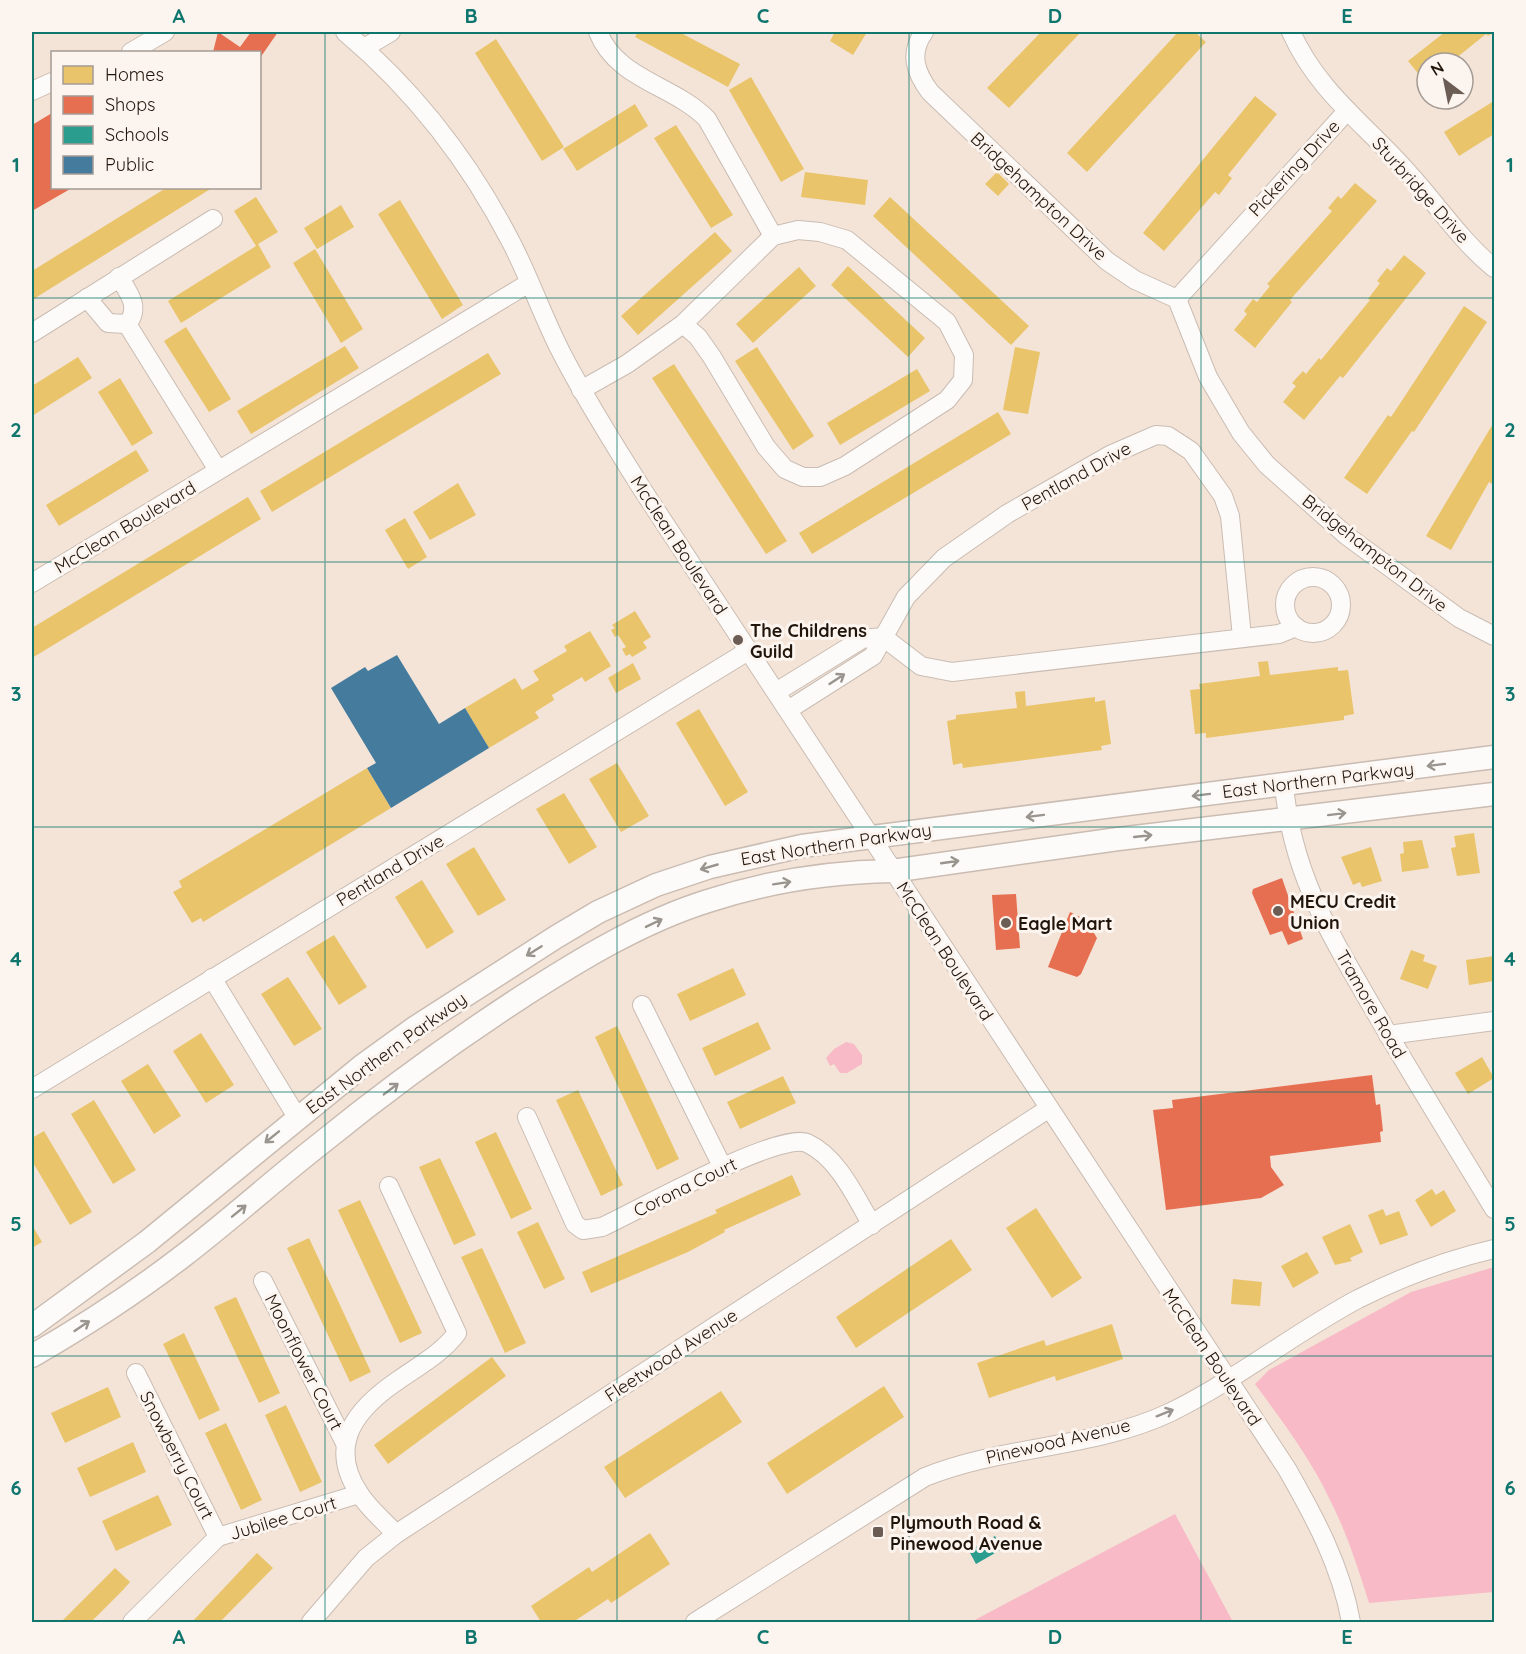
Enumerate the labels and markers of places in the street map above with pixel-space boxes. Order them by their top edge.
place label: The Childrens Guild [750,619,867,663]
marker: The Childrens Guild [731,633,745,647]
place label: MECU Credit Union [1290,890,1396,934]
marker: MECU Credit Union [1271,904,1285,918]
place label: Eagle Mart [1018,912,1113,935]
marker: Eagle Mart [999,916,1013,930]
place label: Plymouth Road & Pinewood Avenue [890,1511,1043,1555]
marker: Plymouth Road & Pinewood Avenue [871,1525,885,1539]

